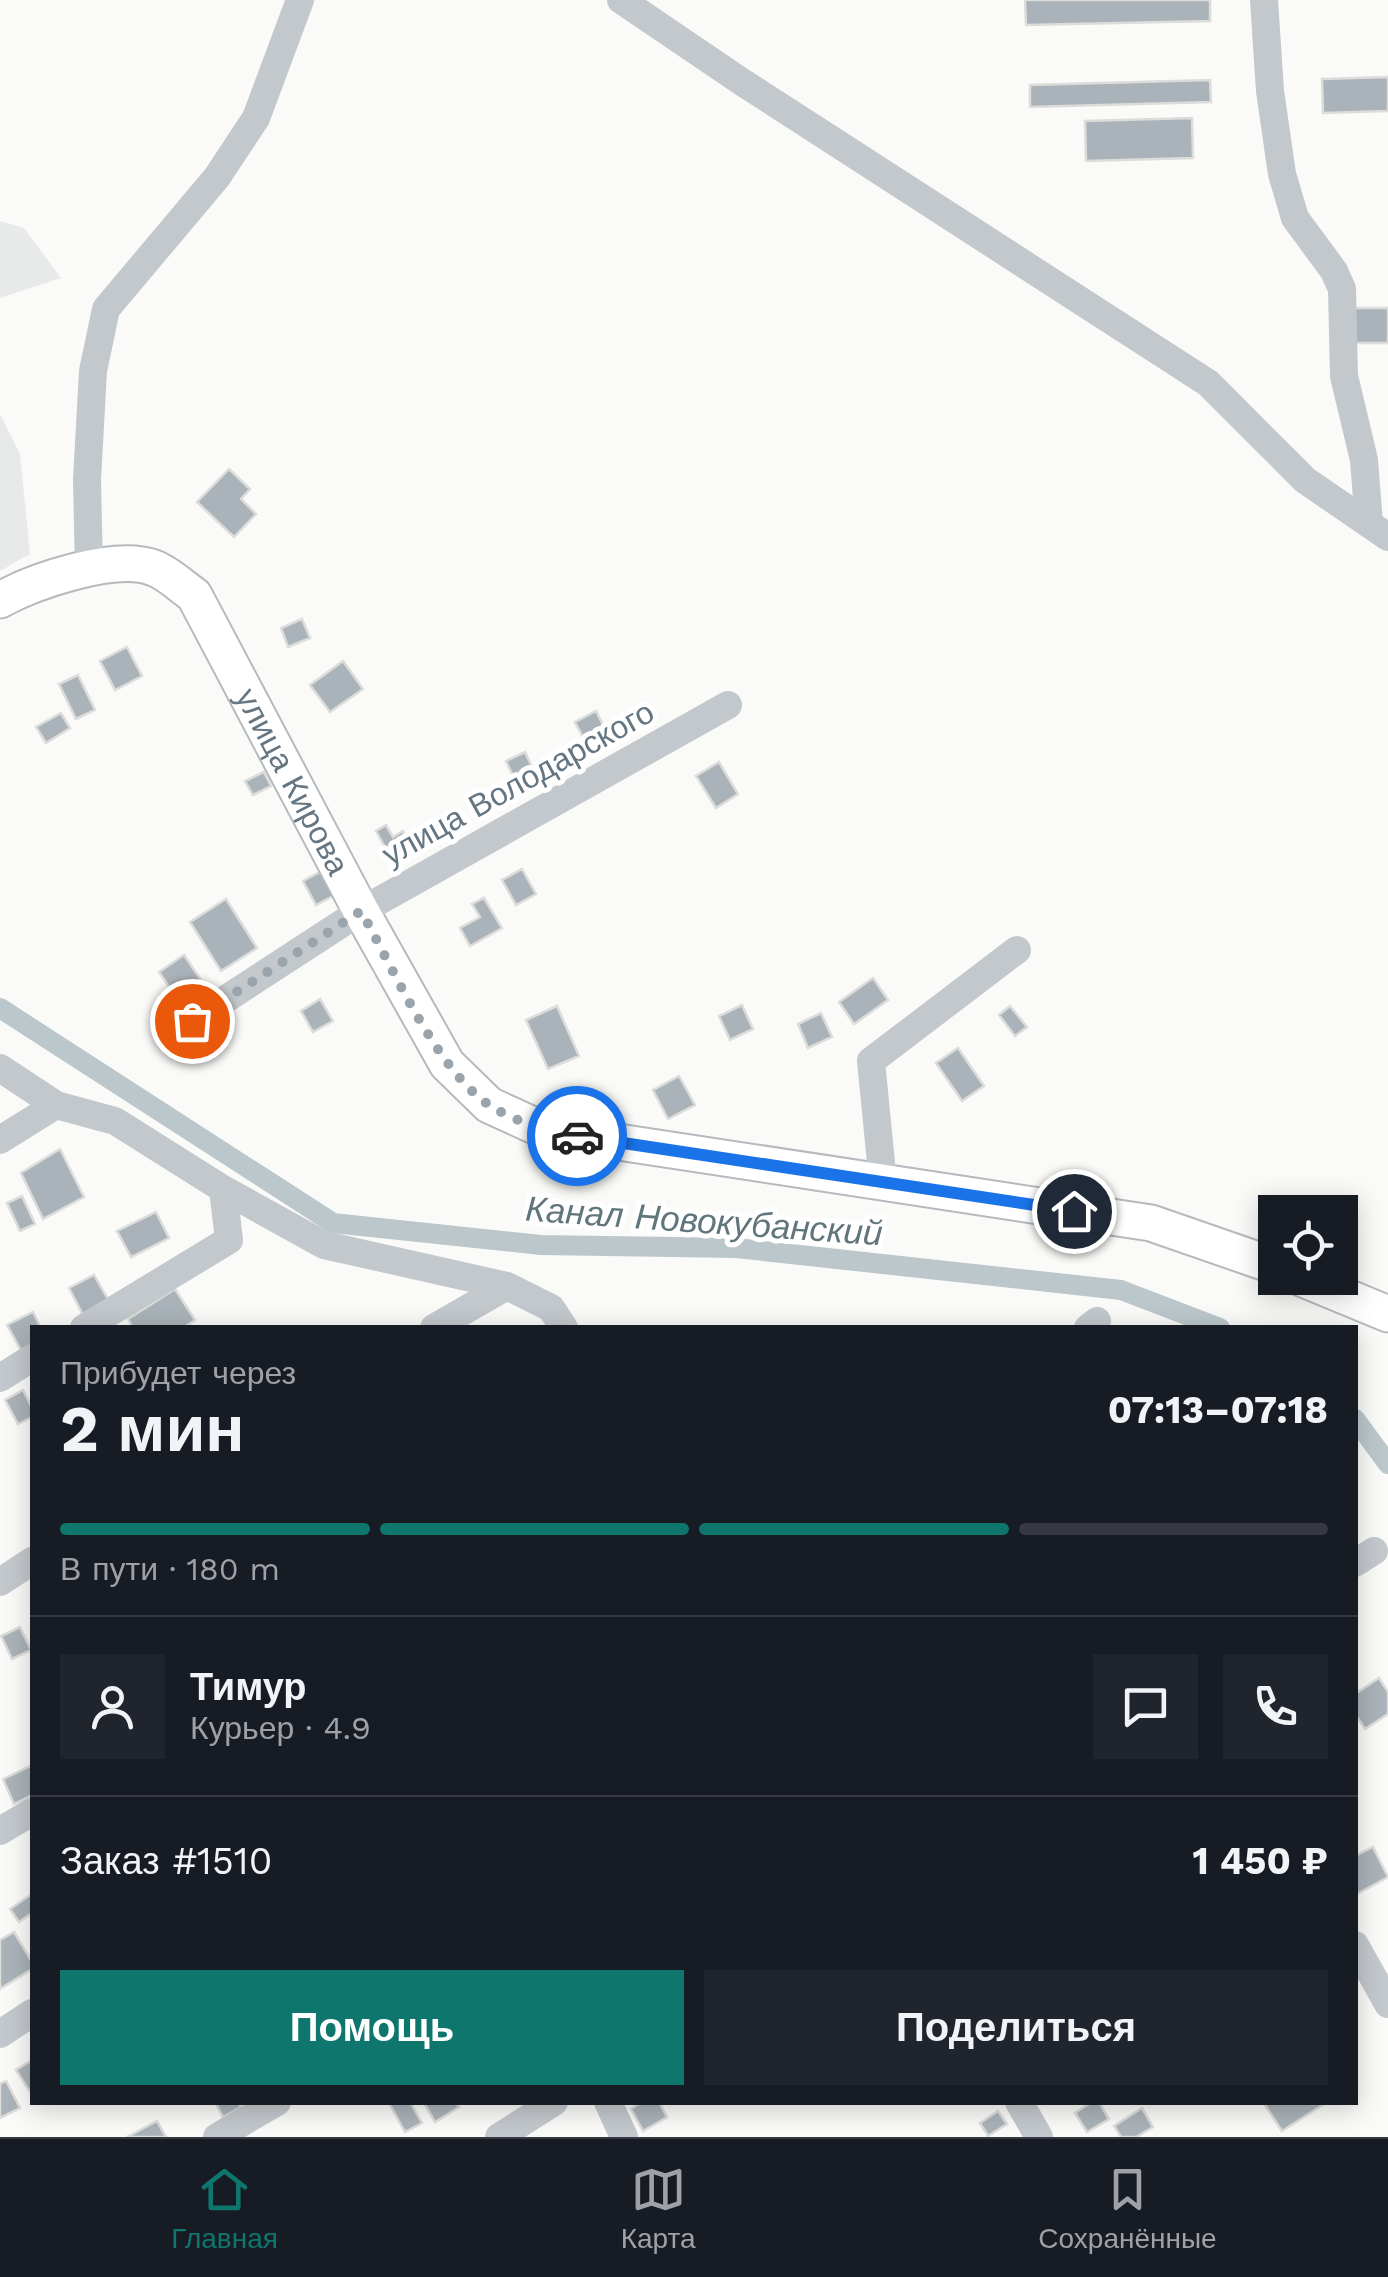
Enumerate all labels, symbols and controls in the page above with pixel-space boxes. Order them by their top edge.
street label: улица Кирова [228,682,357,881]
street label: улица Володарского [376,693,660,873]
pin [150,979,235,1064]
icon: bag [165,994,220,1049]
courier [527,1086,627,1186]
icon: car [550,1109,605,1164]
pin [1032,1169,1117,1254]
icon: home [1047,1184,1102,1239]
water label: Канал Новокубанский [524,1188,884,1254]
map controls [1258,1195,1358,1295]
button: locate [1258,1195,1358,1295]
text: Прибудет через [60,1354,296,1392]
text: 07:13–07:18 [1108,1388,1328,1432]
text: 2 мин [60,1391,245,1467]
text: В пути · 180 m [60,1550,280,1588]
button: person [60,1654,165,1759]
button: chat [1093,1654,1198,1759]
button: phone [1223,1654,1328,1759]
text: Тимур [190,1665,307,1709]
text: Курьер · 4.9 [190,1709,371,1747]
text: Заказ #1510 [60,1839,272,1883]
text: 1 450 ₽ [1193,1839,1328,1883]
button: Помощь [60,1970,684,2085]
button: Поделиться [704,1970,1328,2085]
tab: Главная [171,2162,278,2255]
tab: Карта [621,2162,696,2255]
tab: Сохранённые [1038,2162,1217,2255]

